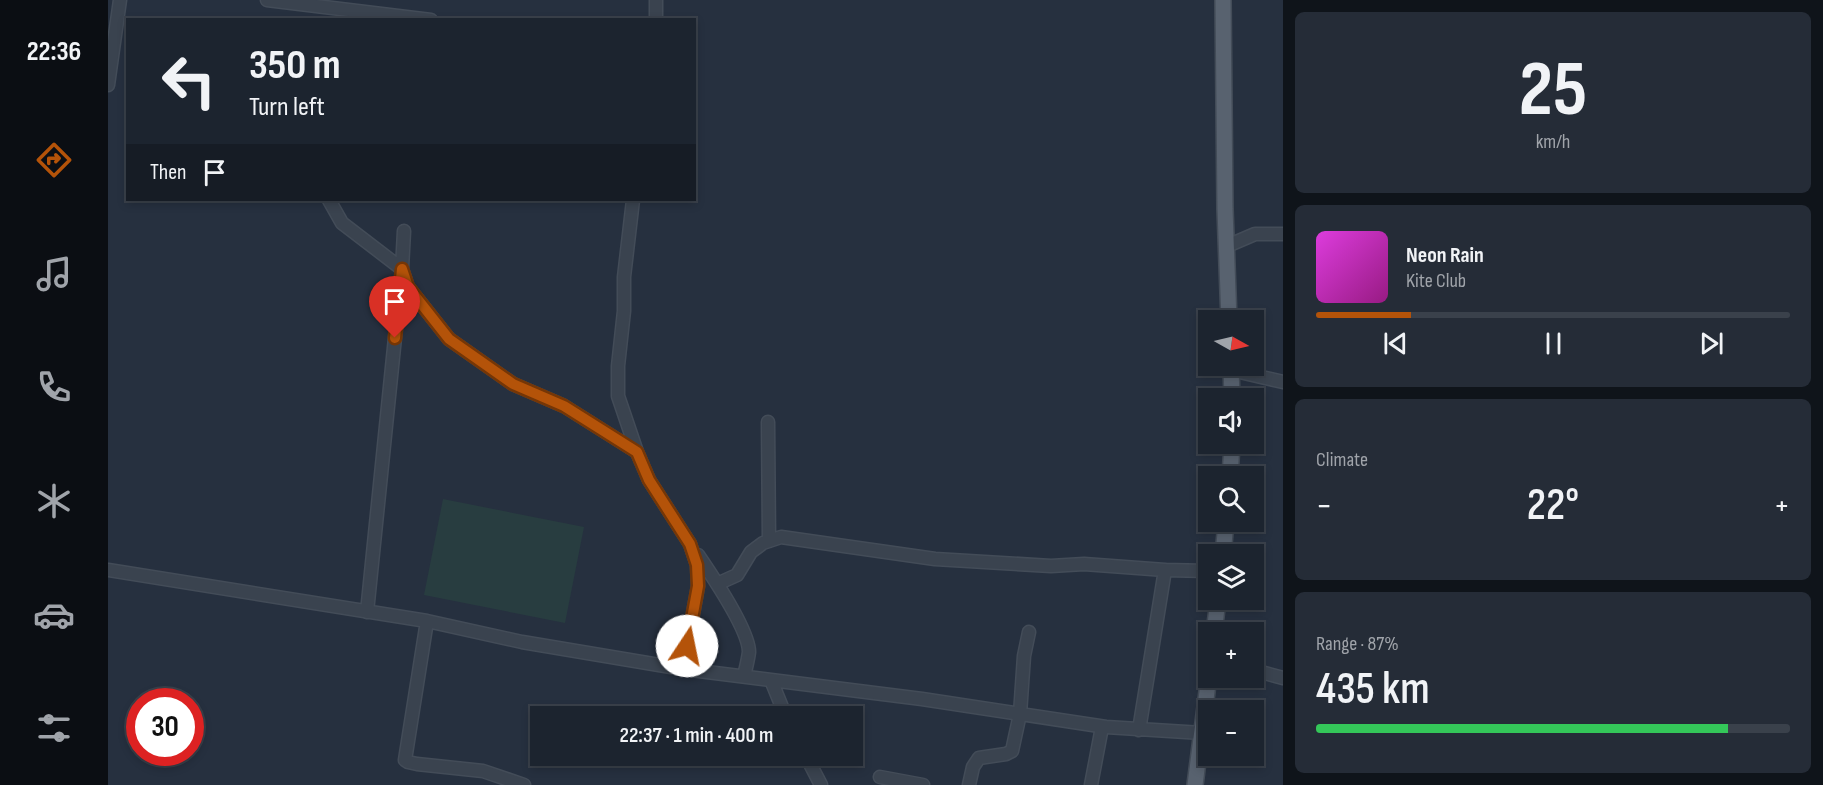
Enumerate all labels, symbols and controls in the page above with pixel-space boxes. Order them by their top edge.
text: 22:36 [27,36,81,68]
text: 350 m [249,40,341,91]
icon: left [150,42,228,120]
text: 25 [1519,44,1587,137]
text: Turn left [249,91,325,123]
text: km/h [1536,130,1570,154]
icon: directions [33,139,75,181]
icon: arrive [198,156,231,189]
text: Then [150,159,186,186]
text: Neon Rain [1406,242,1484,269]
icon: music [33,253,75,295]
text: Kite Club [1406,269,1466,293]
pin [369,276,420,338]
icon: arrive [378,285,411,318]
north arrow [1198,310,1264,376]
map controls [1198,310,1264,766]
icon: previous [1379,327,1412,360]
icon: pause [1537,327,1570,360]
icon: next [1695,327,1728,360]
icon: phone [33,366,75,408]
button: sound [1198,388,1264,454]
text: Climate [1316,448,1368,472]
button: search [1198,466,1264,532]
text: 22° [1527,478,1579,533]
icon: climate [33,480,75,522]
text: − [1316,486,1332,526]
text: + [1774,486,1790,526]
button: layers [1198,544,1264,610]
icon: car [33,594,75,636]
position arrow [655,614,719,678]
button: + [1198,622,1264,688]
text: Range · 87% [1316,632,1399,656]
text: 435 km [1316,662,1430,717]
speed limit sign: 30 [126,688,204,766]
button: − [1198,700,1264,766]
icon: filters [33,707,75,749]
text: 22:37 · 1 min · 400 m [620,722,773,749]

